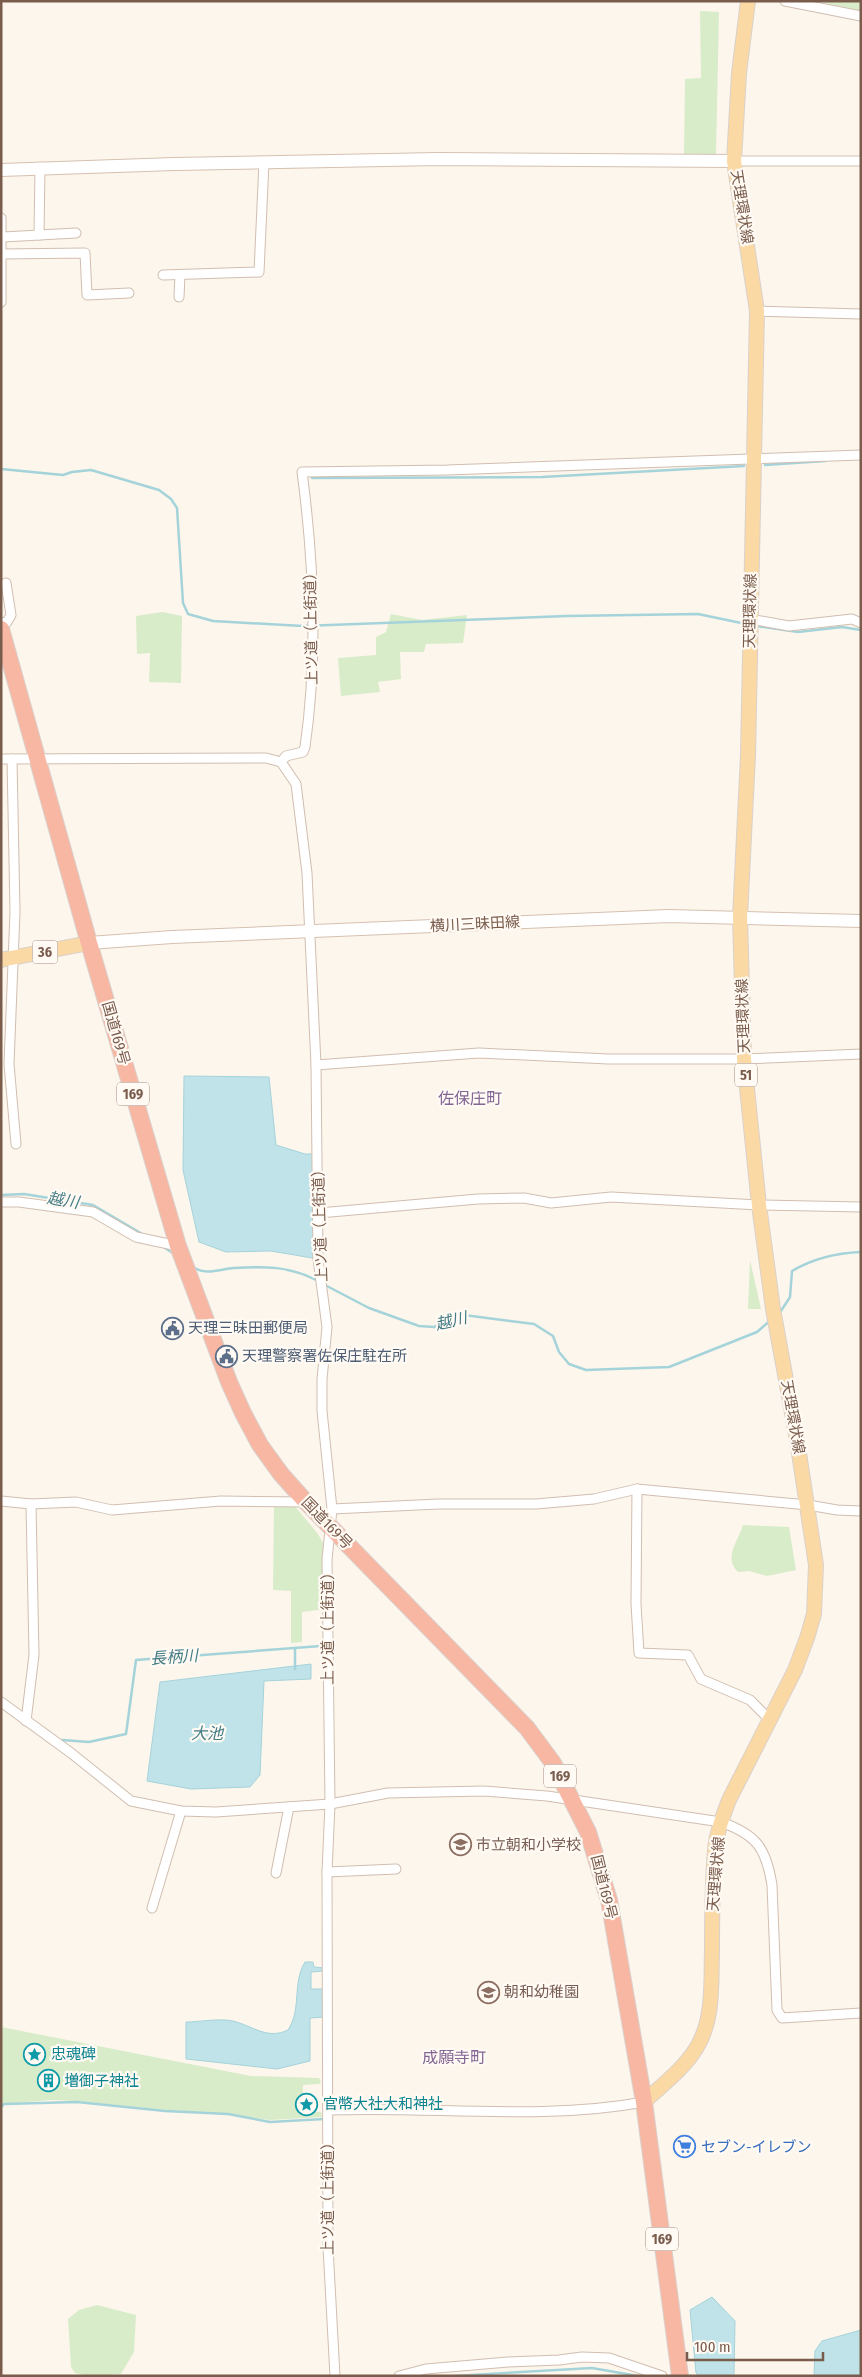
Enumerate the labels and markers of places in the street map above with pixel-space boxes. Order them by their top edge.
public building icon: 天理三昧田郵便局 [160,1316,184,1340]
place label: 天理三昧田郵便局 [188,1319,308,1337]
public building icon: 天理警察署佐保庄駐在所 [214,1344,238,1368]
place label: 天理警察署佐保庄駐在所 [242,1347,407,1365]
school or university icon: 市立朝和小学校 [448,1833,472,1857]
place label: 市立朝和小学校 [476,1836,581,1854]
school or university icon: 朝和幼稚園 [476,1980,500,2004]
place label: 朝和幼稚園 [504,1983,579,2001]
place icon: 忠魂碑 [23,2042,47,2066]
place label: 忠魂碑 [51,2045,96,2063]
building icon: 増御子神社 [36,2069,60,2093]
place label: 増御子神社 [64,2072,139,2090]
place icon: 官幣大社大和神社 [295,2092,319,2116]
place label: 官幣大社大和神社 [323,2095,443,2113]
supermarket icon: セブン-イレブン [673,2135,697,2159]
place label: セブン-イレブン [701,2138,812,2156]

